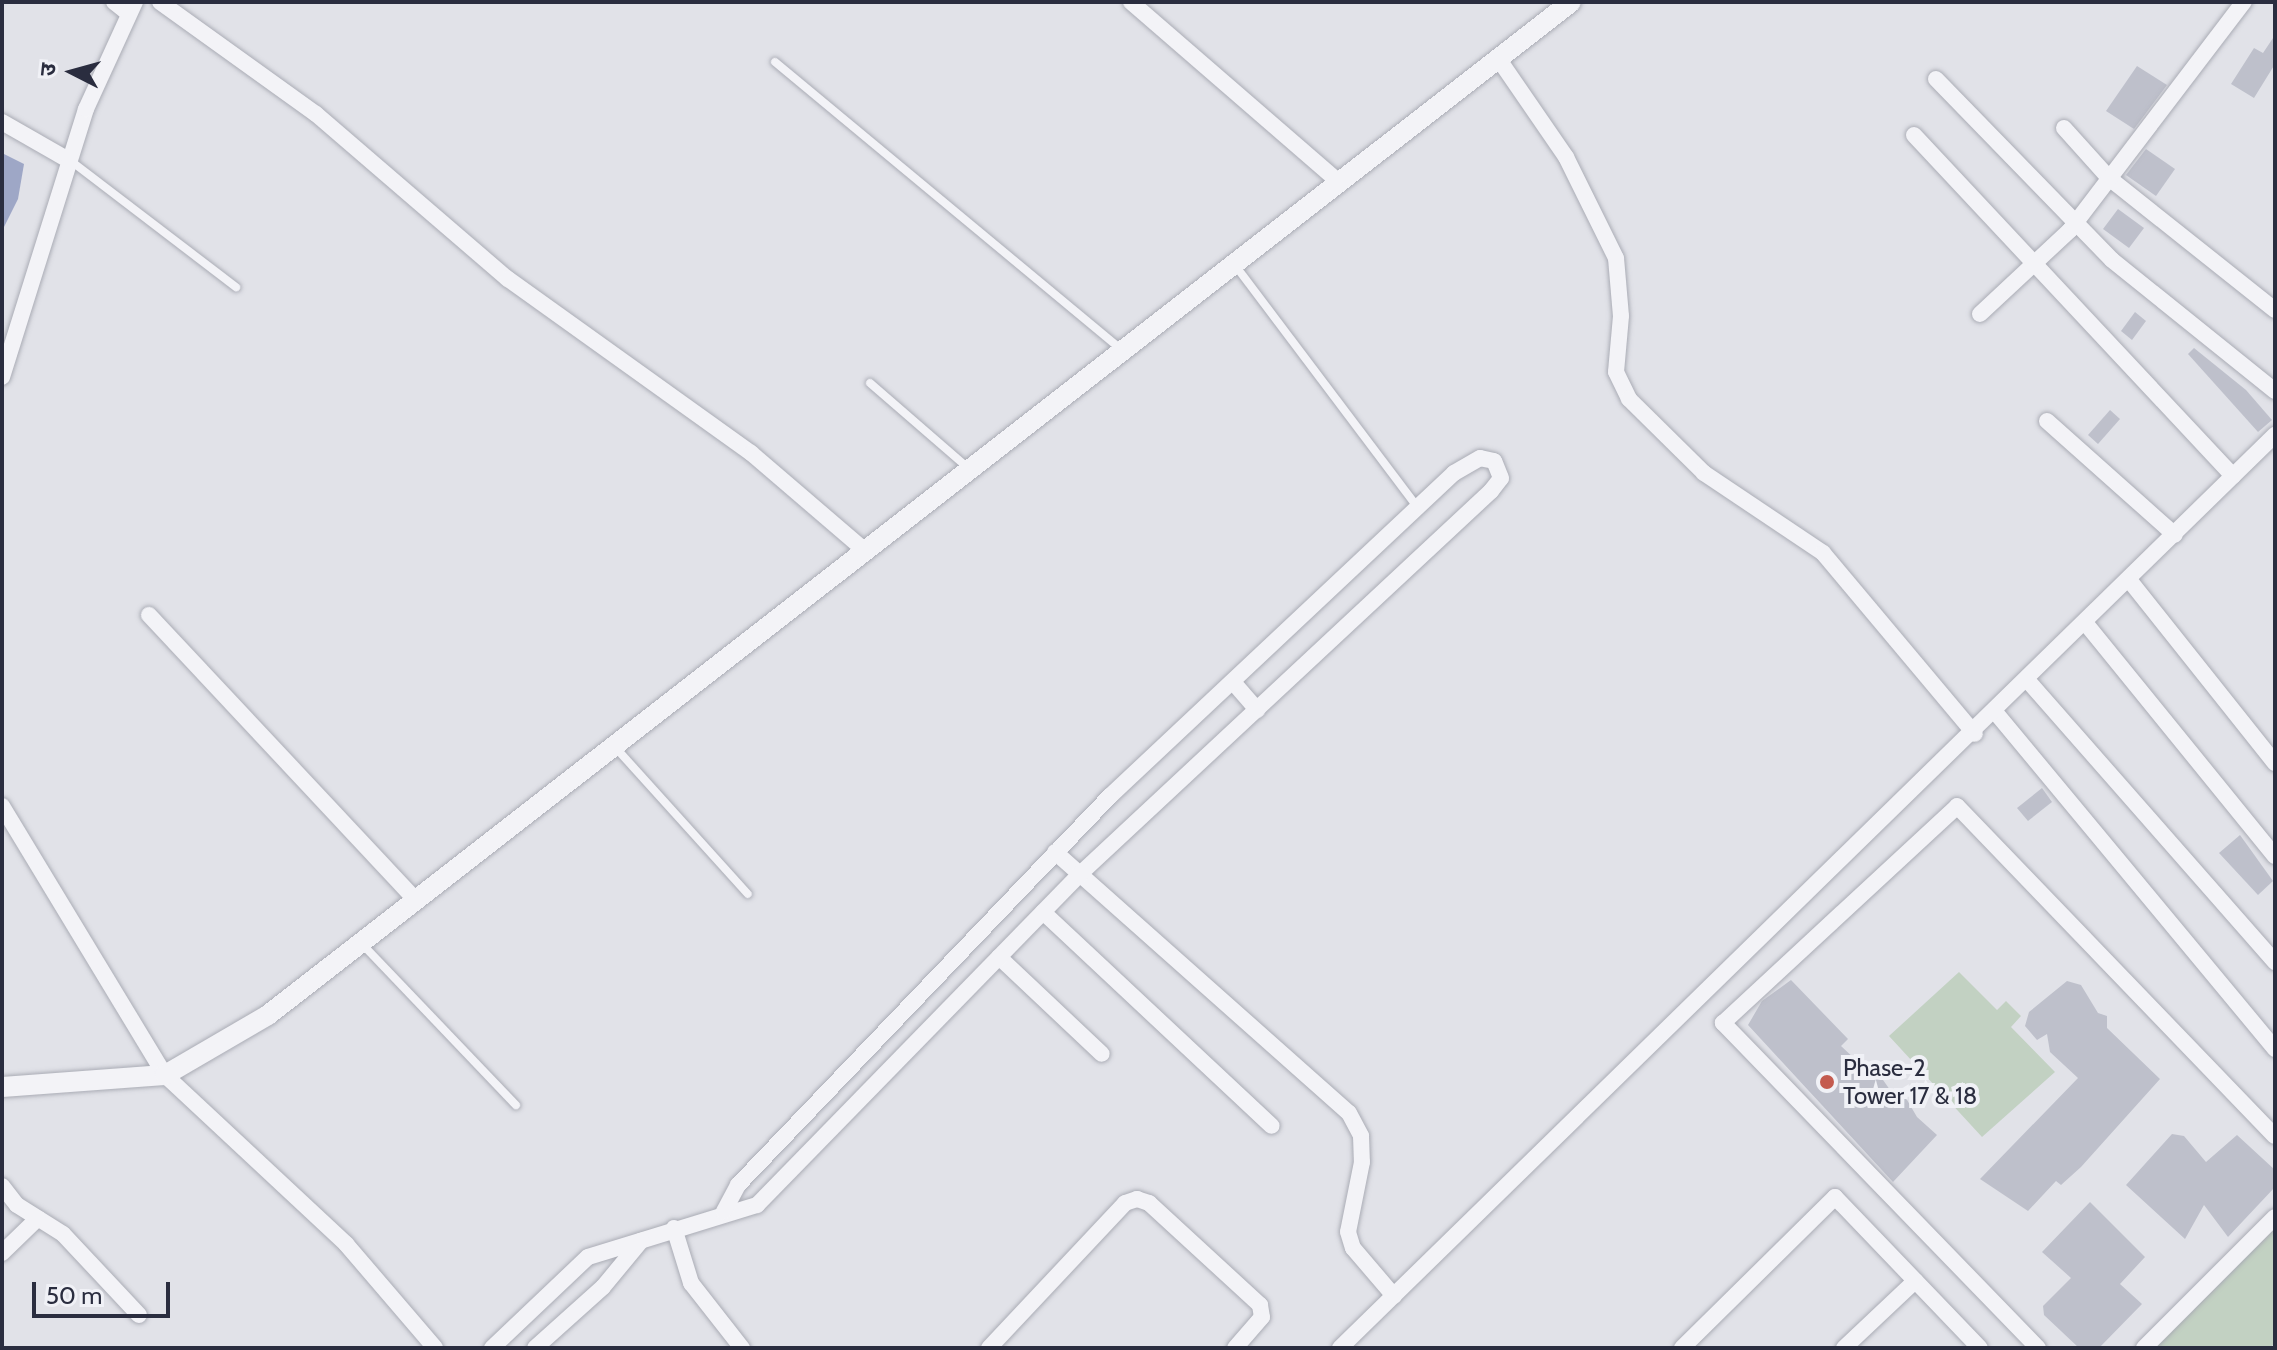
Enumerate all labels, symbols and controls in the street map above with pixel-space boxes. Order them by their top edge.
north arrow [32,32,112,112]
text: उ [34,62,62,77]
place label: Phase-2 Tower 17 & 18 [1843,1054,1977,1110]
marker: Phase-2 Tower 17 & 18 [1818,1073,1836,1091]
scale bar [36,1266,174,1316]
text: 50 m [46,1281,102,1310]

